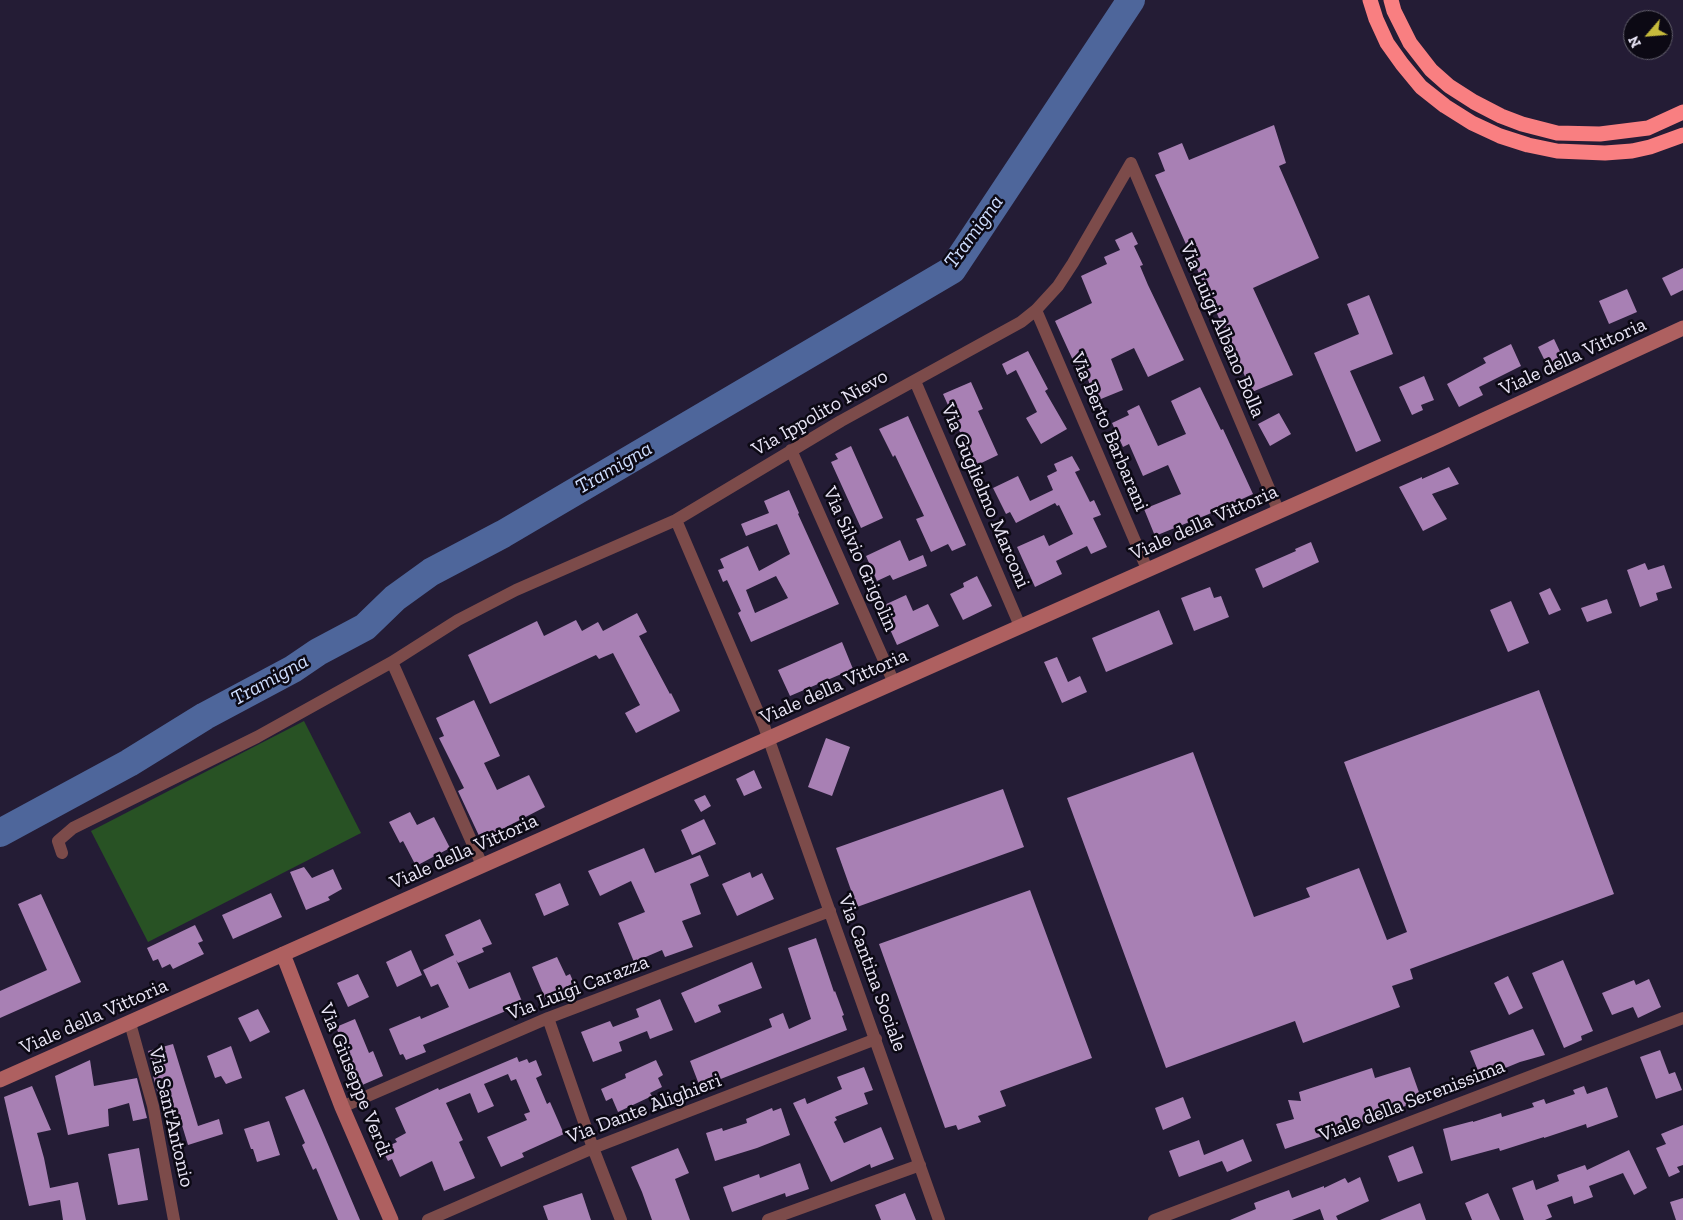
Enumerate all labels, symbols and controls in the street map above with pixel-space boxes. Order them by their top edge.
north arrow [1623,10,1673,60]
text: N [1625,33,1645,50]
water label: Tramigna [939,190,1009,274]
street label: Via Luigi Albano Bolla [1174,239,1270,421]
street label: Viale della Vittoria [1496,312,1650,402]
street label: Via Berto Barbarani [1065,349,1153,515]
street label: Via Ippolito Nievo [748,364,892,462]
street label: Via Guglielmo Marconi [935,400,1035,592]
water label: Tramigna [571,436,657,500]
street label: Viale della Vittoria [1126,480,1282,566]
street label: Via Silvio Grigolin [817,483,903,635]
street label: Viale della Vittoria [756,644,912,730]
water label: Tramigna [227,649,313,711]
street label: Viale della Vittoria [386,809,542,895]
street label: Via Cantina Sociale [832,891,912,1055]
street label: Via Luigi Carazza [504,950,652,1026]
street label: Viale della Vittoria [16,974,172,1060]
street label: Via Giuseppe Verdi [313,1000,397,1160]
street label: Via Sant'Antonio [143,1044,199,1190]
street label: Viale della Serenissima [1316,1054,1508,1148]
street label: Via Dante Alighieri [563,1068,725,1150]

